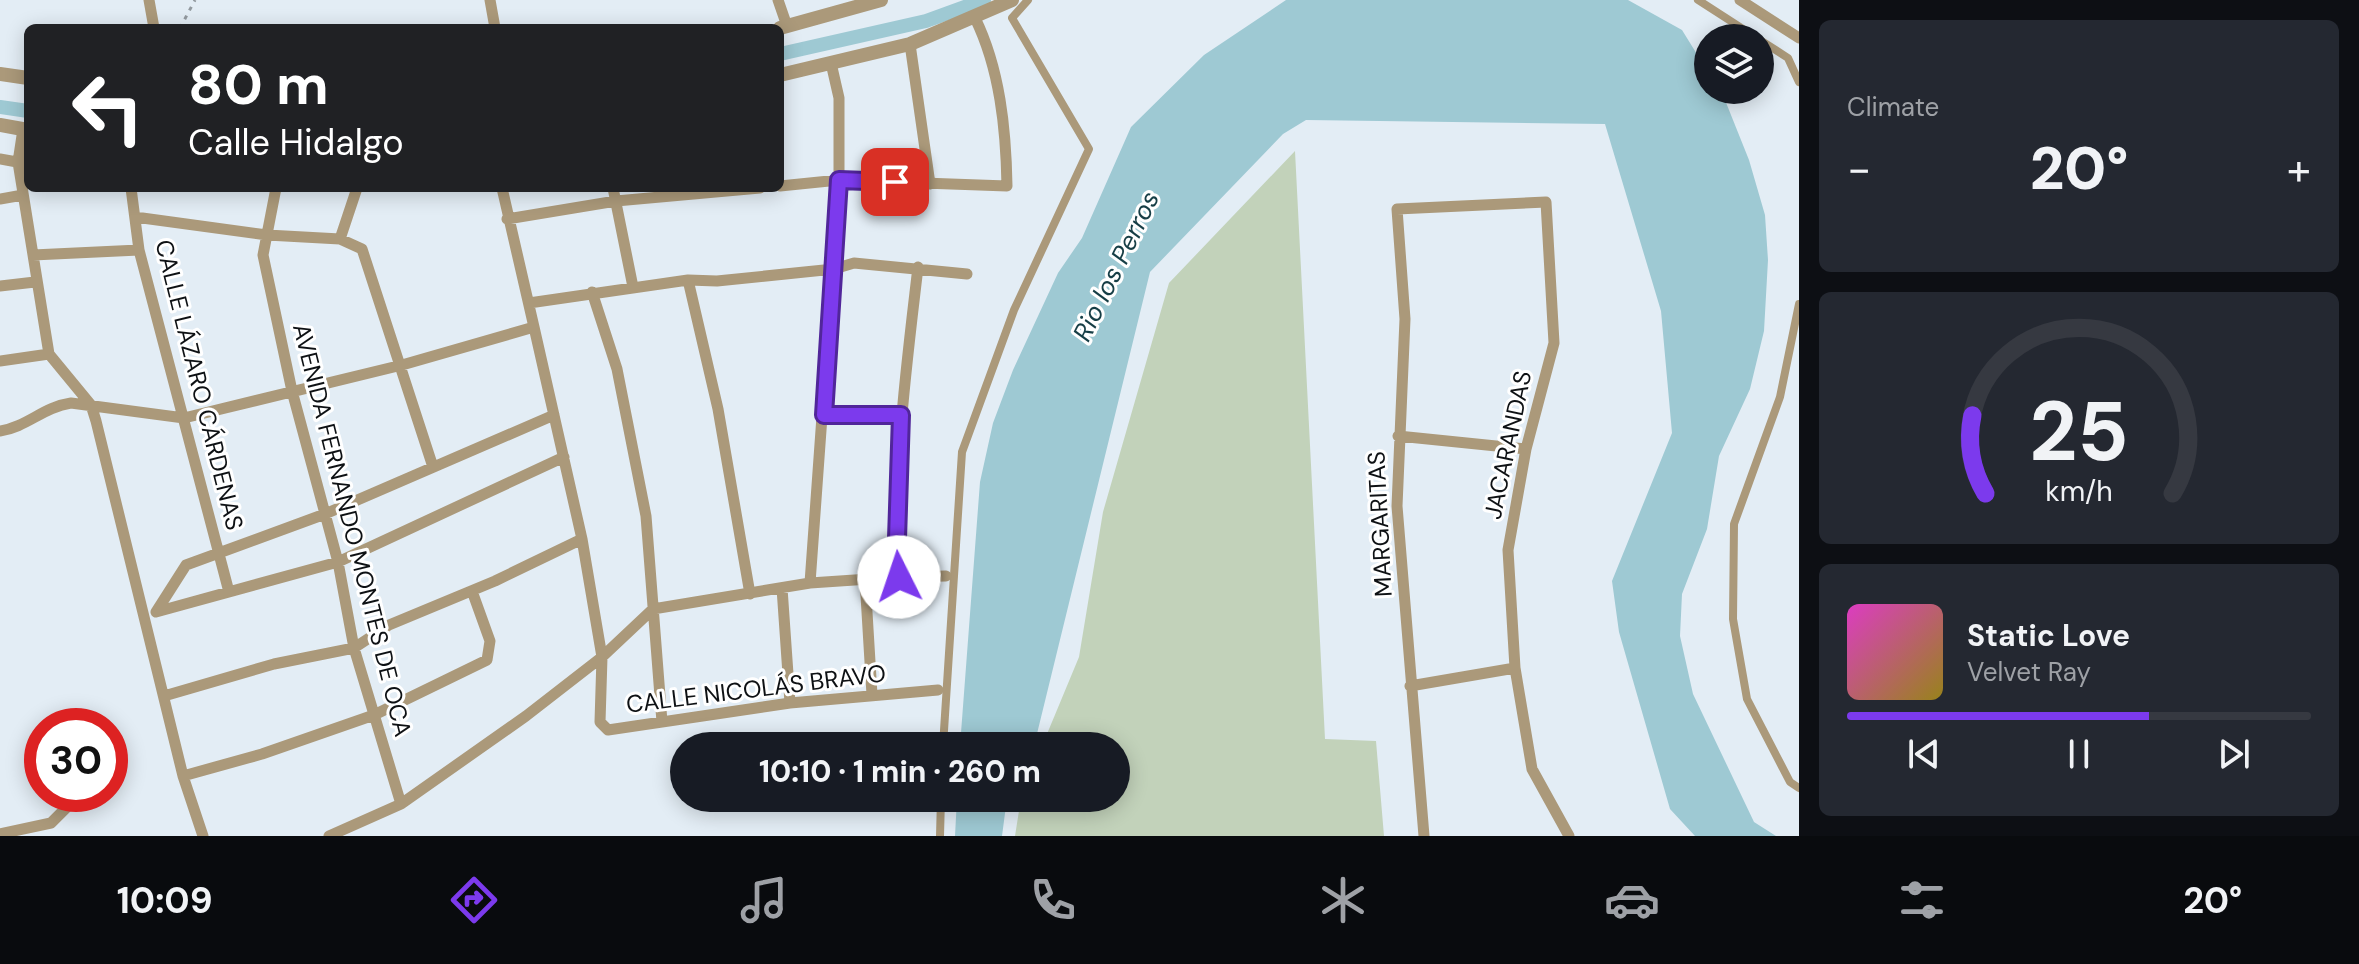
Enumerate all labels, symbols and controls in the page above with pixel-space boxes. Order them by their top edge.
map controls [1694,24,1774,104]
button: layers [1694,24,1774,104]
text: 80 m [188,48,329,121]
icon: left [56,56,160,160]
text: Climate [1847,90,1939,124]
text: Calle Hidalgo [188,119,404,166]
text: 20° [2030,129,2128,208]
text: − [1847,140,1871,198]
text: + [2287,140,2311,198]
pin [861,148,929,216]
icon: arrive [873,160,917,204]
water label: Rio los Perros [1065,185,1167,347]
street label: CALLE LÁZARO CÁRDENAS [148,236,251,533]
street label: AVENIDA FERNANDO MONTES DE OCA [286,320,419,740]
street label: JACARANDAS [1477,368,1538,522]
text: 25 [2029,377,2129,486]
street label: MARGARITAS [1360,450,1399,598]
text: km/h [2045,473,2113,510]
position arrow [857,535,941,619]
text: Static Love [1967,616,2130,655]
text: Velvet Ray [1967,655,2091,689]
street label: CALLE NICOLÁS BRAVO [624,657,887,720]
speed limit sign: 30 [24,708,128,812]
icon: previous [1902,732,1946,776]
icon: pause [2057,732,2101,776]
icon: next [2212,732,2256,776]
text: 10:10 · 1 min · 260 m [759,752,1041,791]
icon: directions [446,872,502,928]
icon: music [736,872,792,928]
icon: phone [1025,872,1081,928]
icon: climate [1315,872,1371,928]
icon: car [1604,872,1660,928]
icon: filters [1894,872,1950,928]
text: 10:09 [117,877,213,924]
text: 20° [2183,877,2242,924]

